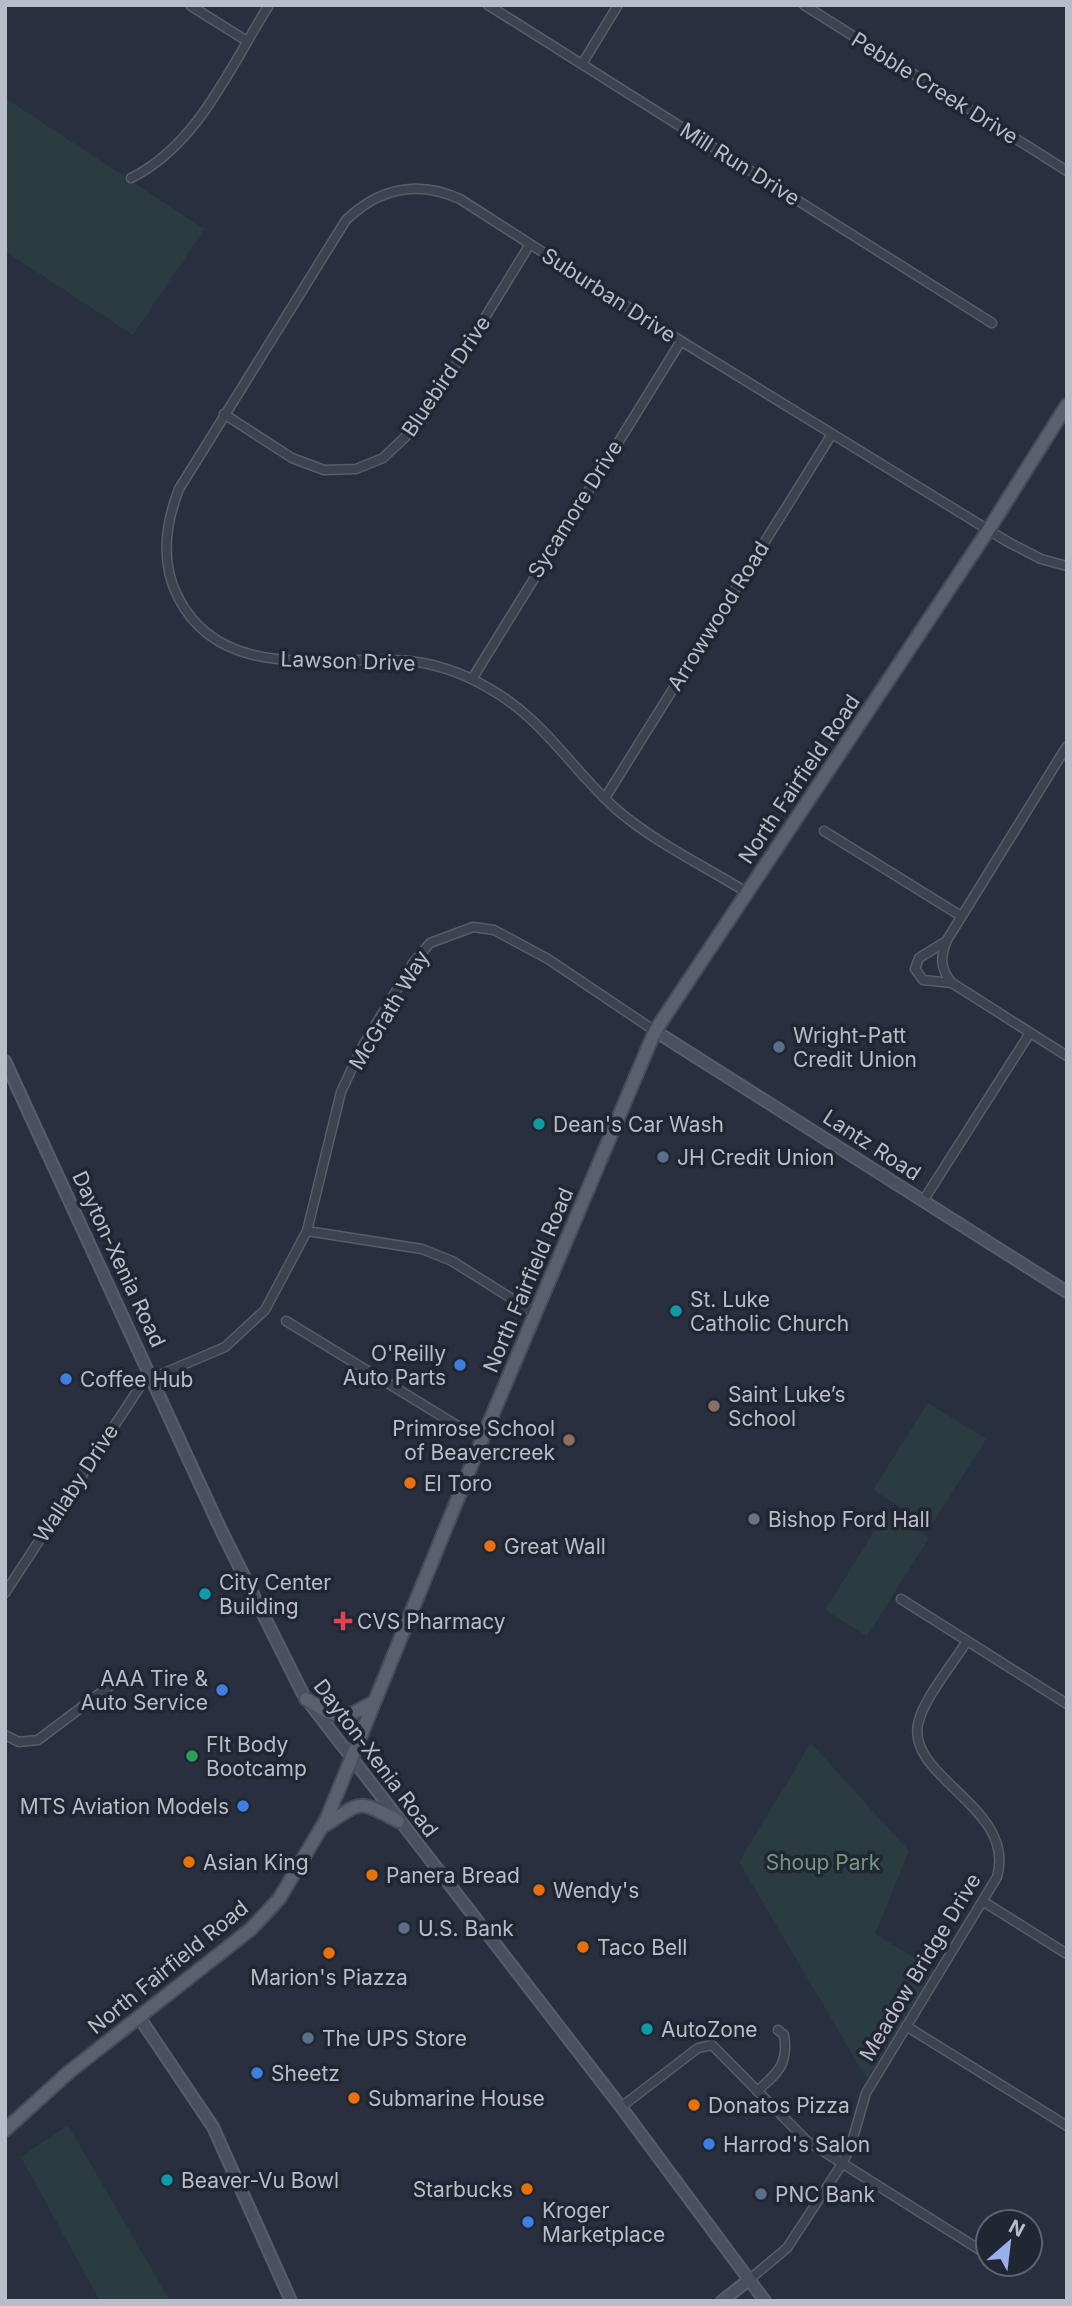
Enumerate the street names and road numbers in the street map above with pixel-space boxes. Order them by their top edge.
street label: Pebble Creek Drive [847,27,1023,149]
street label: Mill Run Drive [675,117,805,211]
street label: Suburban Drive [537,242,681,348]
street label: Bluebird Drive [397,311,495,441]
street label: Sycamore Drive [523,436,627,582]
street label: Arrowwood Road [662,537,774,695]
street label: Lawson Drive [280,646,416,676]
street label: North Fairfield Road [733,690,865,868]
street label: McGrath Way [344,946,434,1074]
street label: Lantz Road [819,1104,925,1186]
street label: Dayton-Xenia Road [67,1167,171,1351]
street label: North Fairfield Road [478,1184,578,1376]
street label: Wallaby Drive [29,1419,123,1547]
street label: Dayton-Xenia Road [308,1674,444,1842]
street label: Meadow Bridge Drive [854,1869,986,2065]
street label: North Fairfield Road [83,1895,253,2039]

